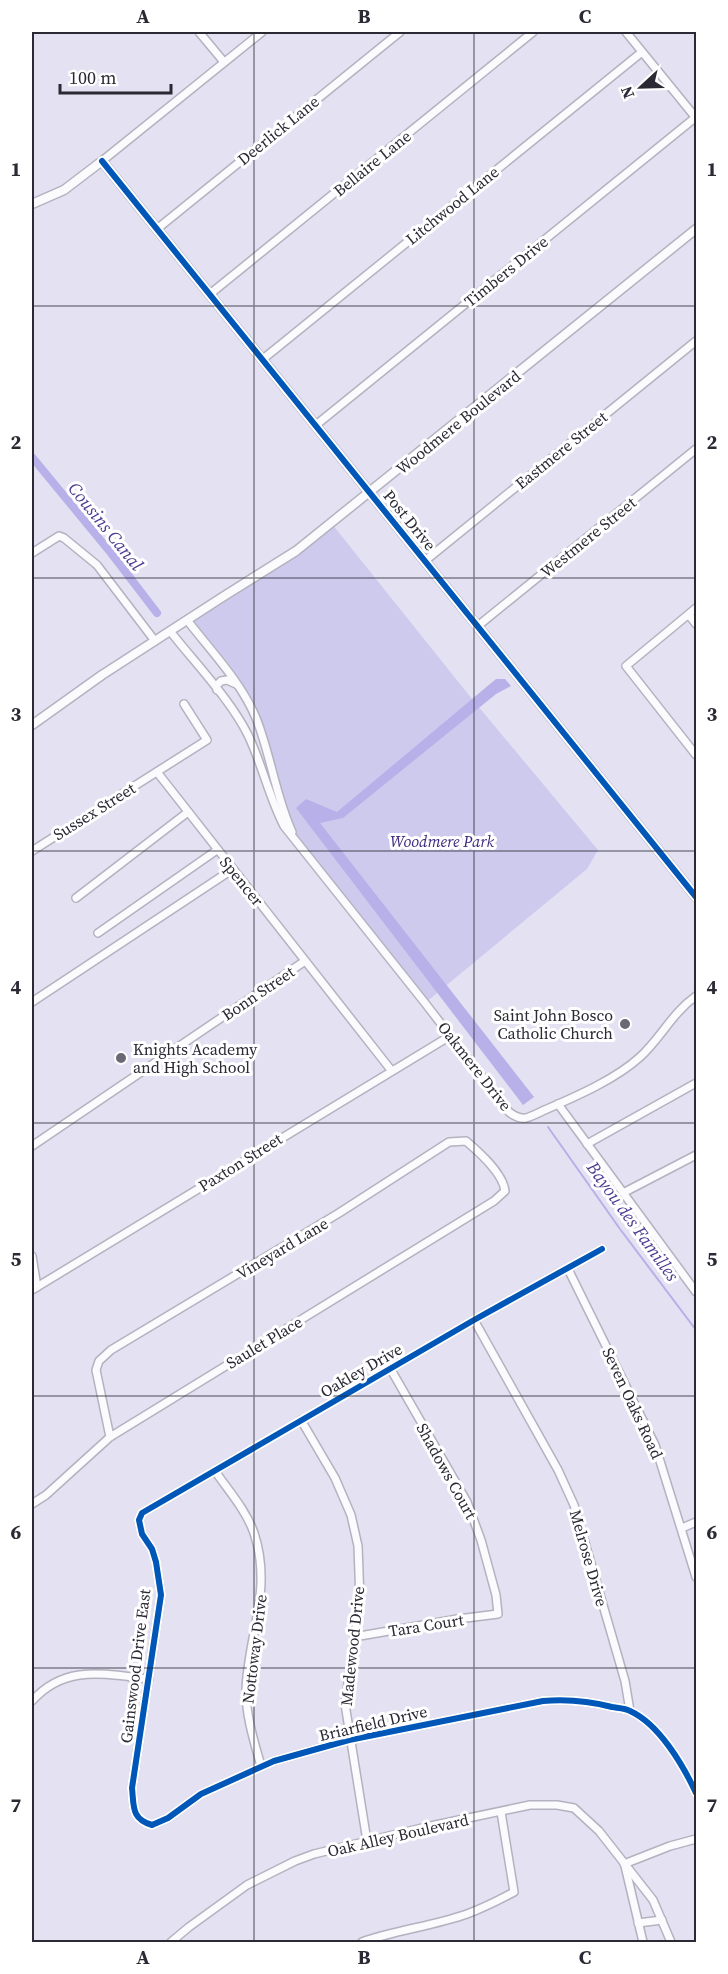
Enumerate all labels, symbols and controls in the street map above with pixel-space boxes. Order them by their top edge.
text: A [136,2,150,30]
text: B [357,2,371,30]
text: C [579,2,591,30]
scale bar [60,57,171,95]
north arrow [611,57,671,117]
text: 100 m [69,65,116,90]
text: N [615,83,639,102]
street label: Deerlick Lane [232,90,324,170]
street label: Bellaire Lane [328,125,416,201]
text: 1 [11,155,21,183]
text: 1 [707,155,717,183]
street label: Litchwood Lane [401,161,503,249]
street label: Timbers Drive [459,230,553,312]
street label: Woodmere Boulevard [391,365,525,479]
street label: Eastmere Street [510,406,612,494]
text: 2 [11,428,22,456]
text: 2 [707,428,718,456]
water label: Cousins Canal [63,477,149,575]
street label: Post Drive [379,485,441,555]
street label: Westmere Street [536,491,641,582]
text: 3 [11,700,22,728]
text: 3 [707,700,718,728]
street label: Sussex Street [49,777,140,845]
park label: Woodmere Park [390,830,494,852]
street label: Spencer [215,852,269,911]
street label: Bonn Street [217,960,299,1025]
text: 4 [11,973,22,1001]
text: 4 [707,973,718,1001]
place label: Saint John Bosco Catholic Church [494,1004,613,1044]
street label: Oakmere Drive [433,1017,517,1115]
marker: Saint John Bosco Catholic Church [618,1017,632,1031]
place label: Knights Academy and High School [133,1038,258,1078]
marker: Knights Academy and High School [114,1051,128,1065]
street label: Paxton Street [194,1127,287,1196]
water label: Bayou des Familles [580,1155,685,1286]
street label: Vineyard Lane [232,1212,332,1284]
text: 5 [11,1245,22,1273]
text: 5 [707,1245,718,1273]
street label: Saulet Place [222,1311,306,1373]
street label: Oakley Drive [316,1338,406,1402]
street label: Seven Oaks Road [598,1344,668,1462]
street label: Shadows Court [412,1419,483,1524]
street label: Melrose Drive [565,1507,613,1609]
text: 6 [11,1518,22,1546]
text: 6 [707,1518,718,1546]
street label: Madewood Drive [335,1585,369,1707]
street label: Gainswood Drive East [115,1587,155,1744]
street label: Nottoway Drive [236,1593,272,1705]
street label: Tara Court [387,1608,466,1642]
street label: Briarfield Drive [317,1700,429,1746]
text: 7 [11,1791,22,1819]
text: 7 [707,1791,718,1819]
street label: Oak Alley Boulevard [325,1808,471,1862]
text: A [136,1943,150,1971]
text: B [357,1943,371,1971]
text: C [579,1943,591,1971]

